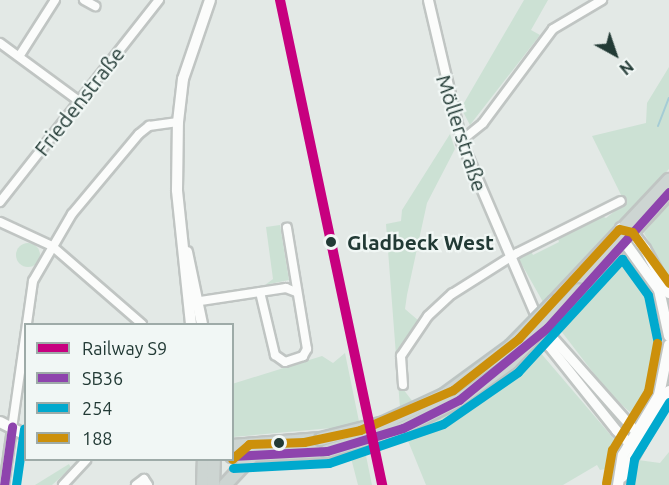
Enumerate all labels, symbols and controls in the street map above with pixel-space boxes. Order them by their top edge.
north arrow [585,24,645,84]
street label: Friedenstraße [29,41,129,161]
text: N [616,57,637,79]
street label: Möllerstraße [431,71,493,195]
place label: Gladbeck West [347,229,494,255]
marker: Gladbeck West [320,231,342,253]
legend [24,323,234,461]
text: Railway S9 [82,338,167,358]
text: SB36 [82,368,123,388]
text: 254 [82,398,112,418]
text: 188 [82,428,112,448]
unlabelled marker [273,437,285,449]

